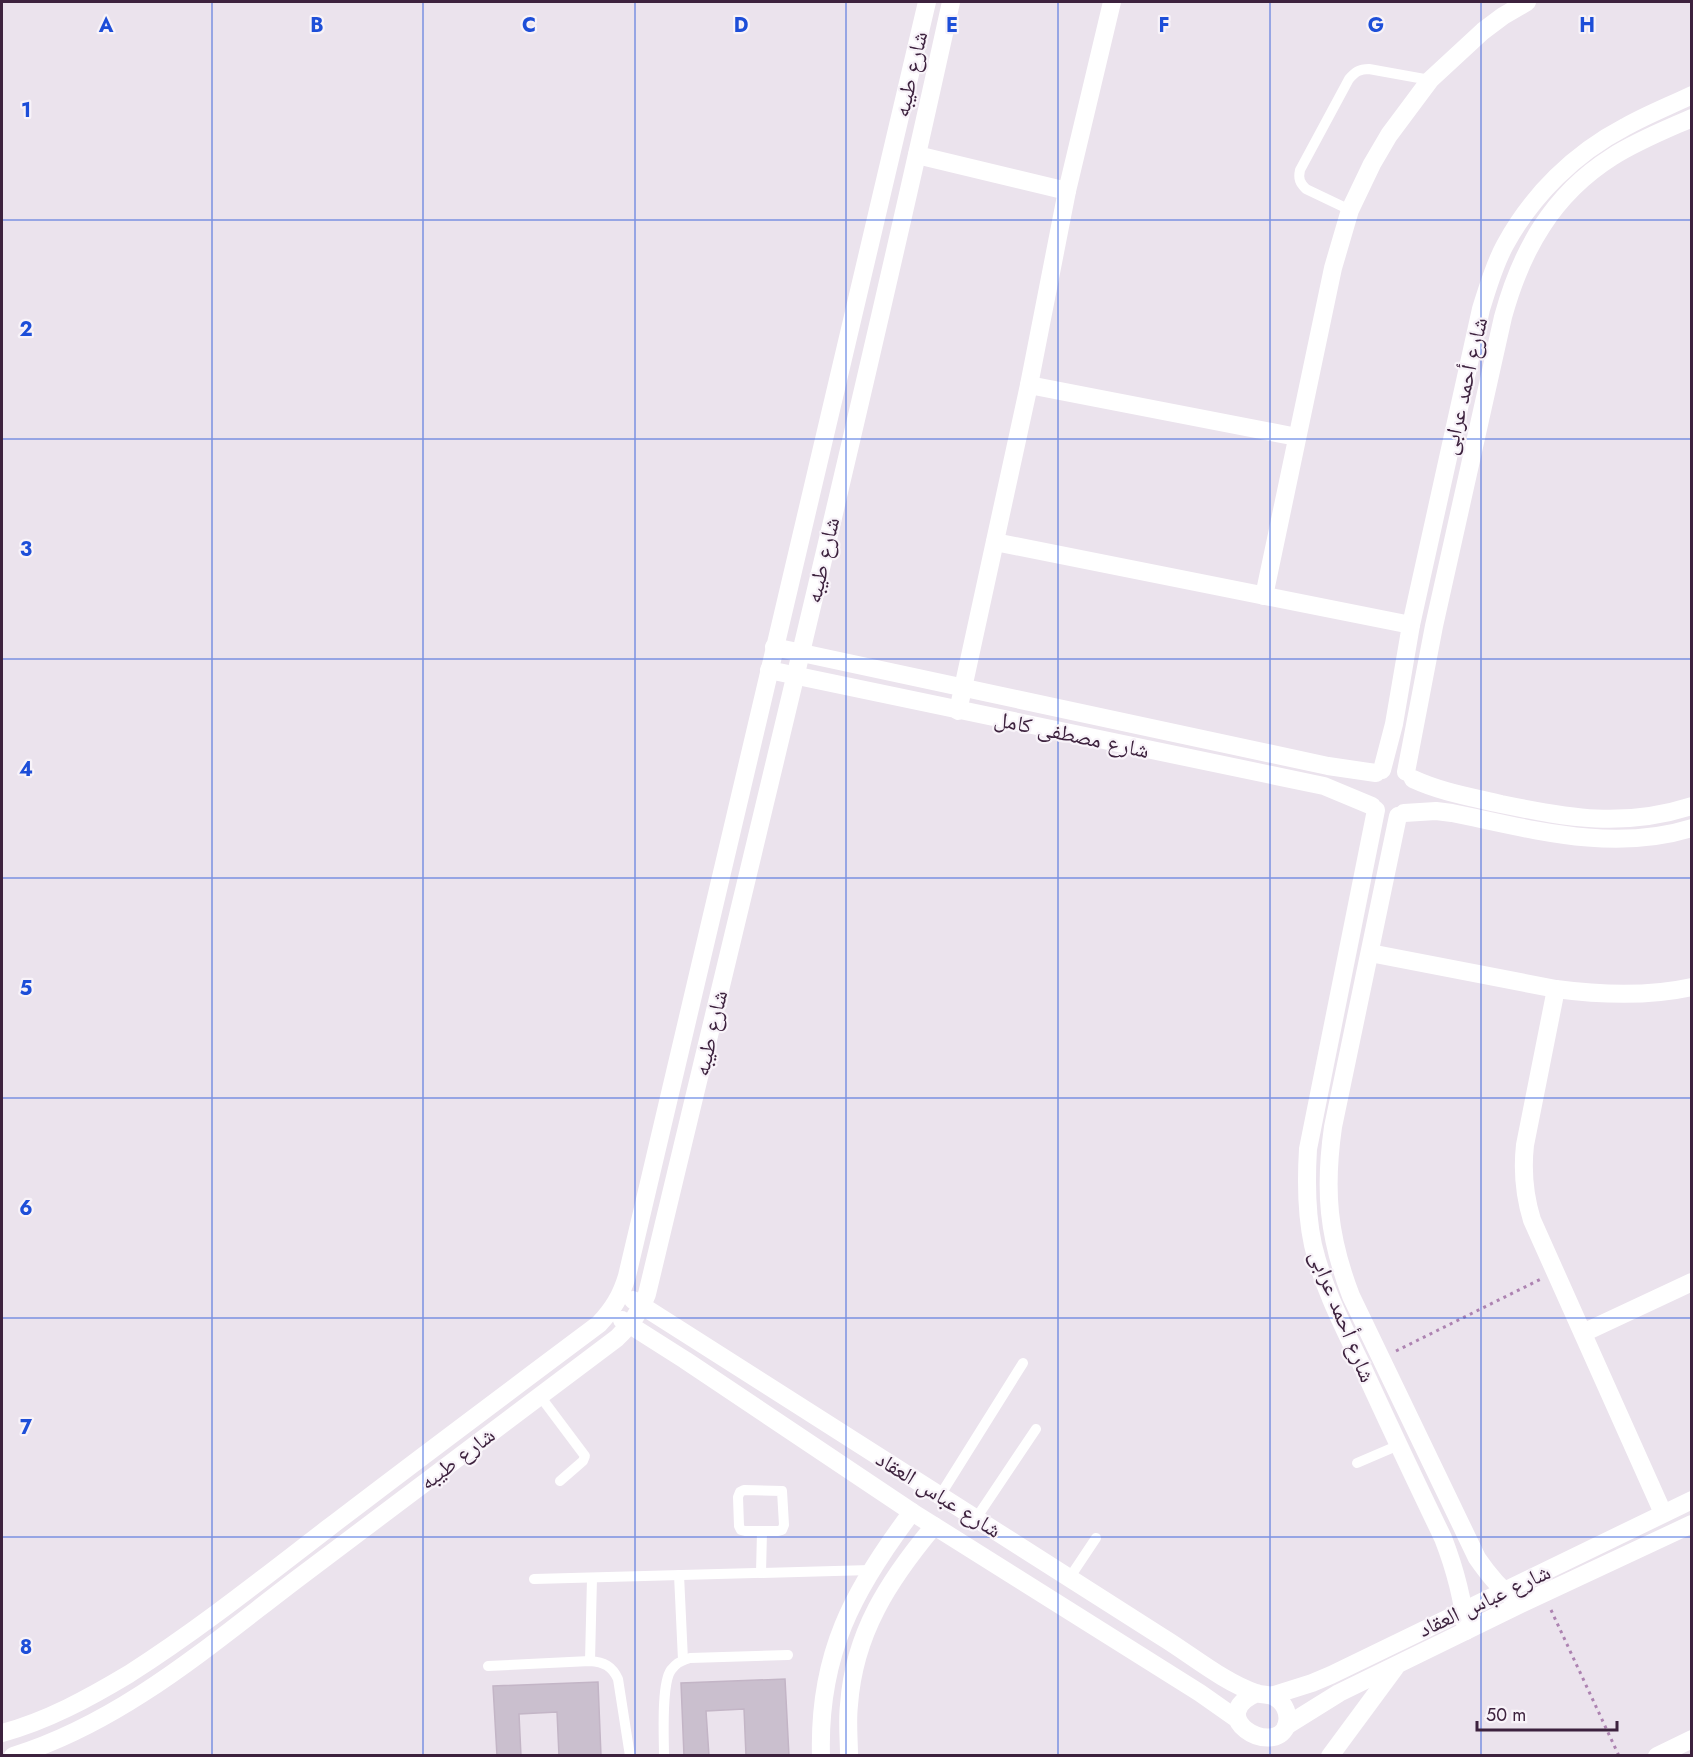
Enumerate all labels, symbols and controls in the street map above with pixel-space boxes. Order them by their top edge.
text: A [98,11,114,40]
text: B [310,11,324,40]
text: C [522,11,536,40]
text: D [734,11,748,40]
text: E [946,11,958,40]
text: F [1158,11,1170,40]
text: G [1368,11,1384,40]
text: H [1579,11,1595,40]
street label: شارع طيبه [885,28,935,120]
text: 1 [21,96,31,125]
street label: شارع أحمد عرابى [1433,314,1495,458]
text: 2 [19,315,33,344]
street label: شارع طيبه [797,514,847,606]
text: 3 [20,535,32,564]
street label: شارع مصطفى كامل [992,702,1152,766]
text: 4 [19,755,33,784]
text: 5 [20,974,33,1003]
street label: شارع طيبه [685,987,735,1079]
text: 6 [19,1194,33,1223]
street label: شارع أحمد عرابى [1302,1245,1384,1387]
text: 7 [20,1413,33,1442]
street label: شارع طيبه [413,1419,501,1497]
street label: شارع عباس العقاد [870,1443,1008,1545]
street label: شارع عباس العقاد [1413,1555,1555,1645]
text: 8 [20,1633,32,1662]
scale bar [1477,1694,1616,1732]
text: 50 m [1486,1702,1526,1728]

